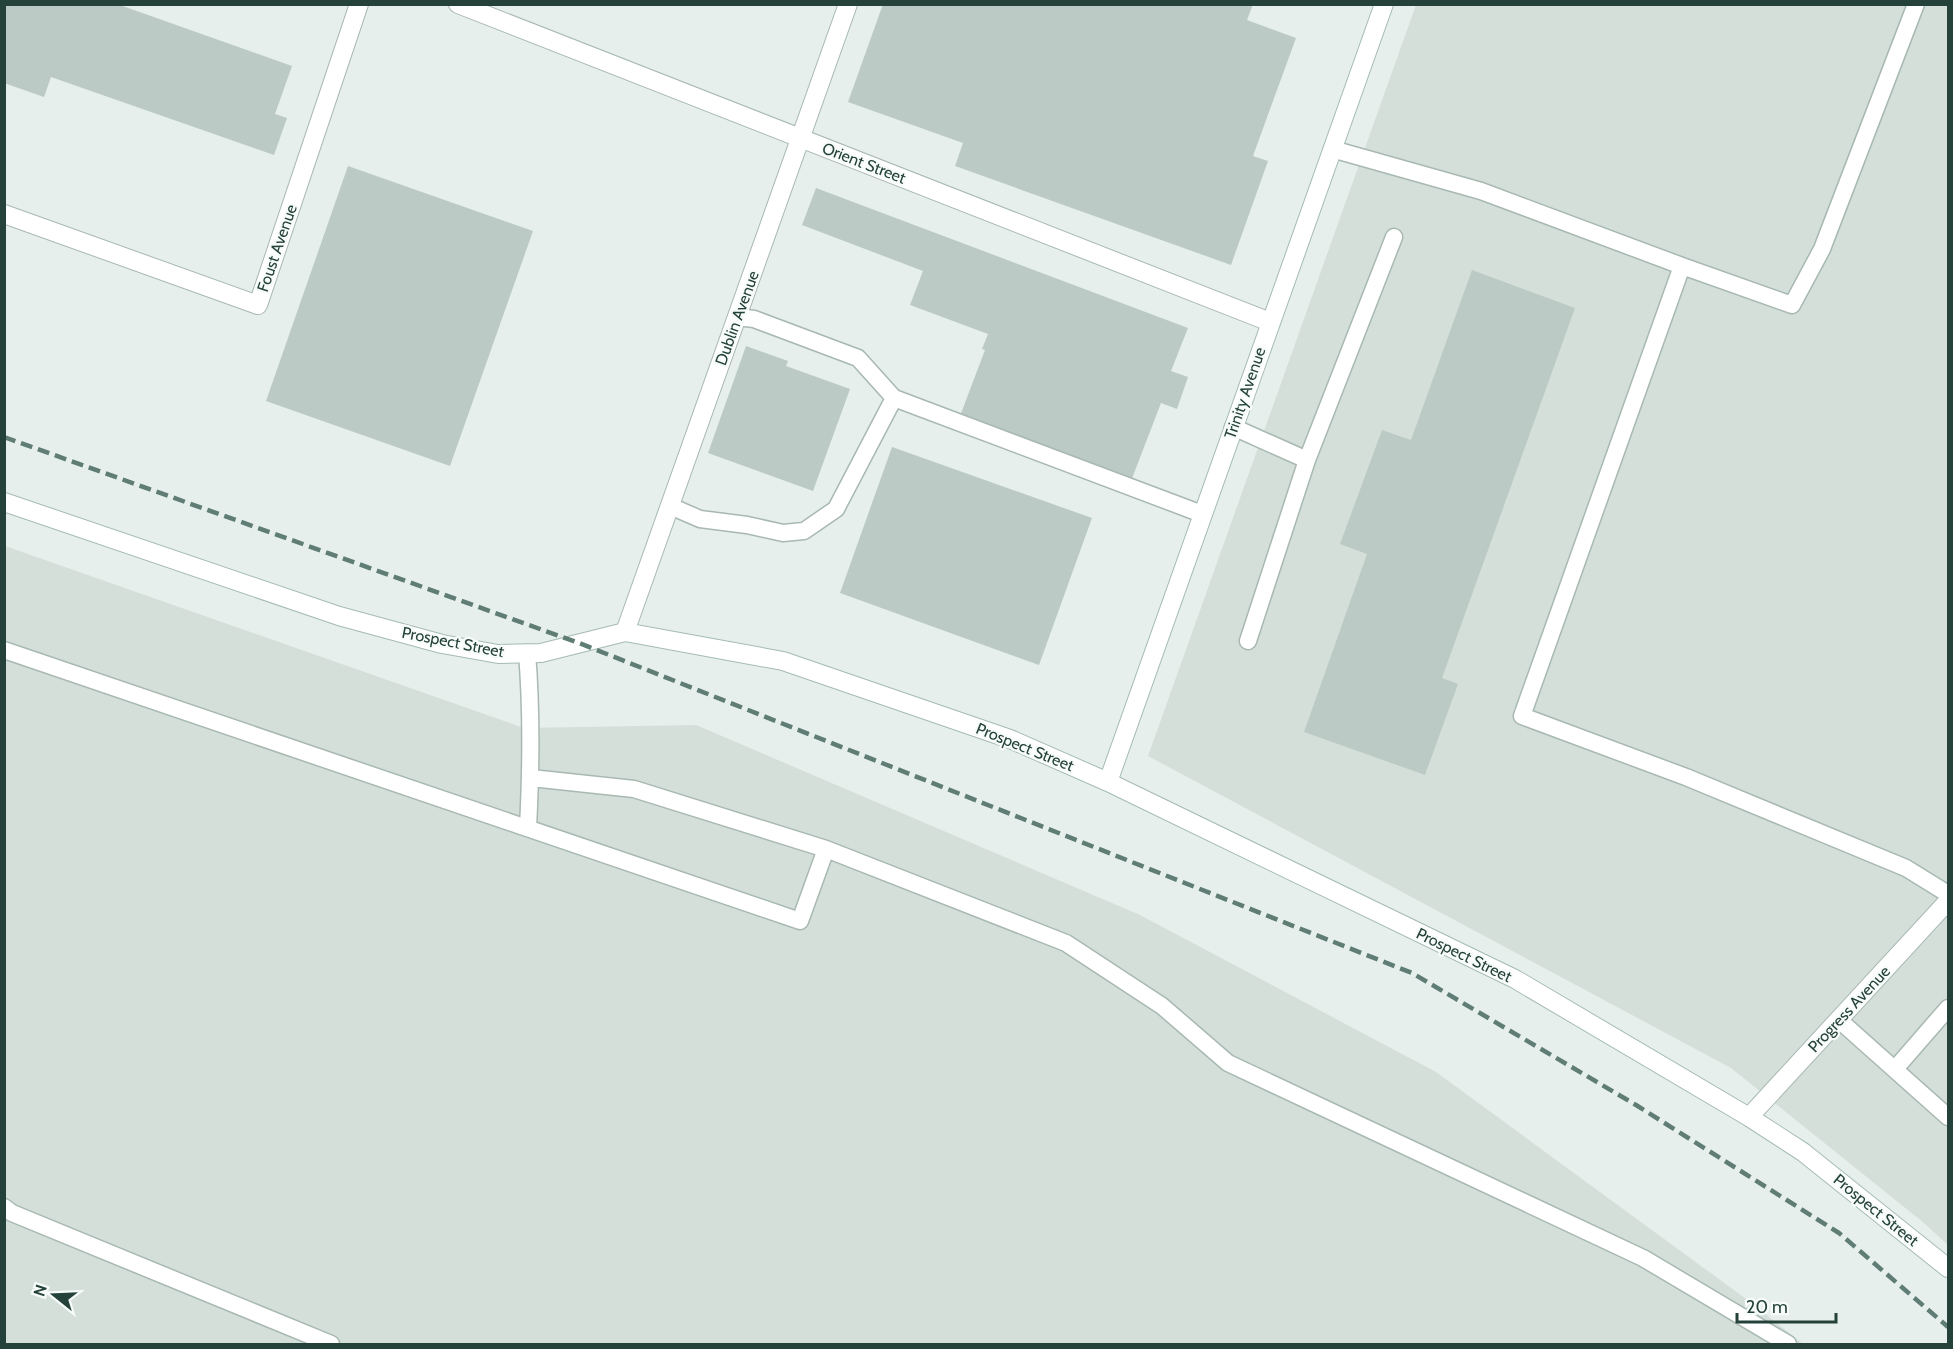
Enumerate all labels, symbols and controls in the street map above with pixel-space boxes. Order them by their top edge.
street label: Orient Street [820,138,909,188]
street label: Foust Avenue [253,202,301,294]
street label: Dublin Avenue [711,268,763,368]
street label: Trinity Avenue [1220,345,1270,441]
street label: Prospect Street [400,623,506,661]
street label: Prospect Street [973,719,1077,775]
street label: Prospect Street [1413,924,1515,987]
street label: Progress Avenue [1804,962,1894,1056]
street label: Prospect Street [1830,1170,1923,1250]
north arrow [24,1265,84,1325]
text: N [29,1282,51,1299]
scale bar [1737,1286,1836,1324]
text: 20 m [1746,1296,1788,1318]

